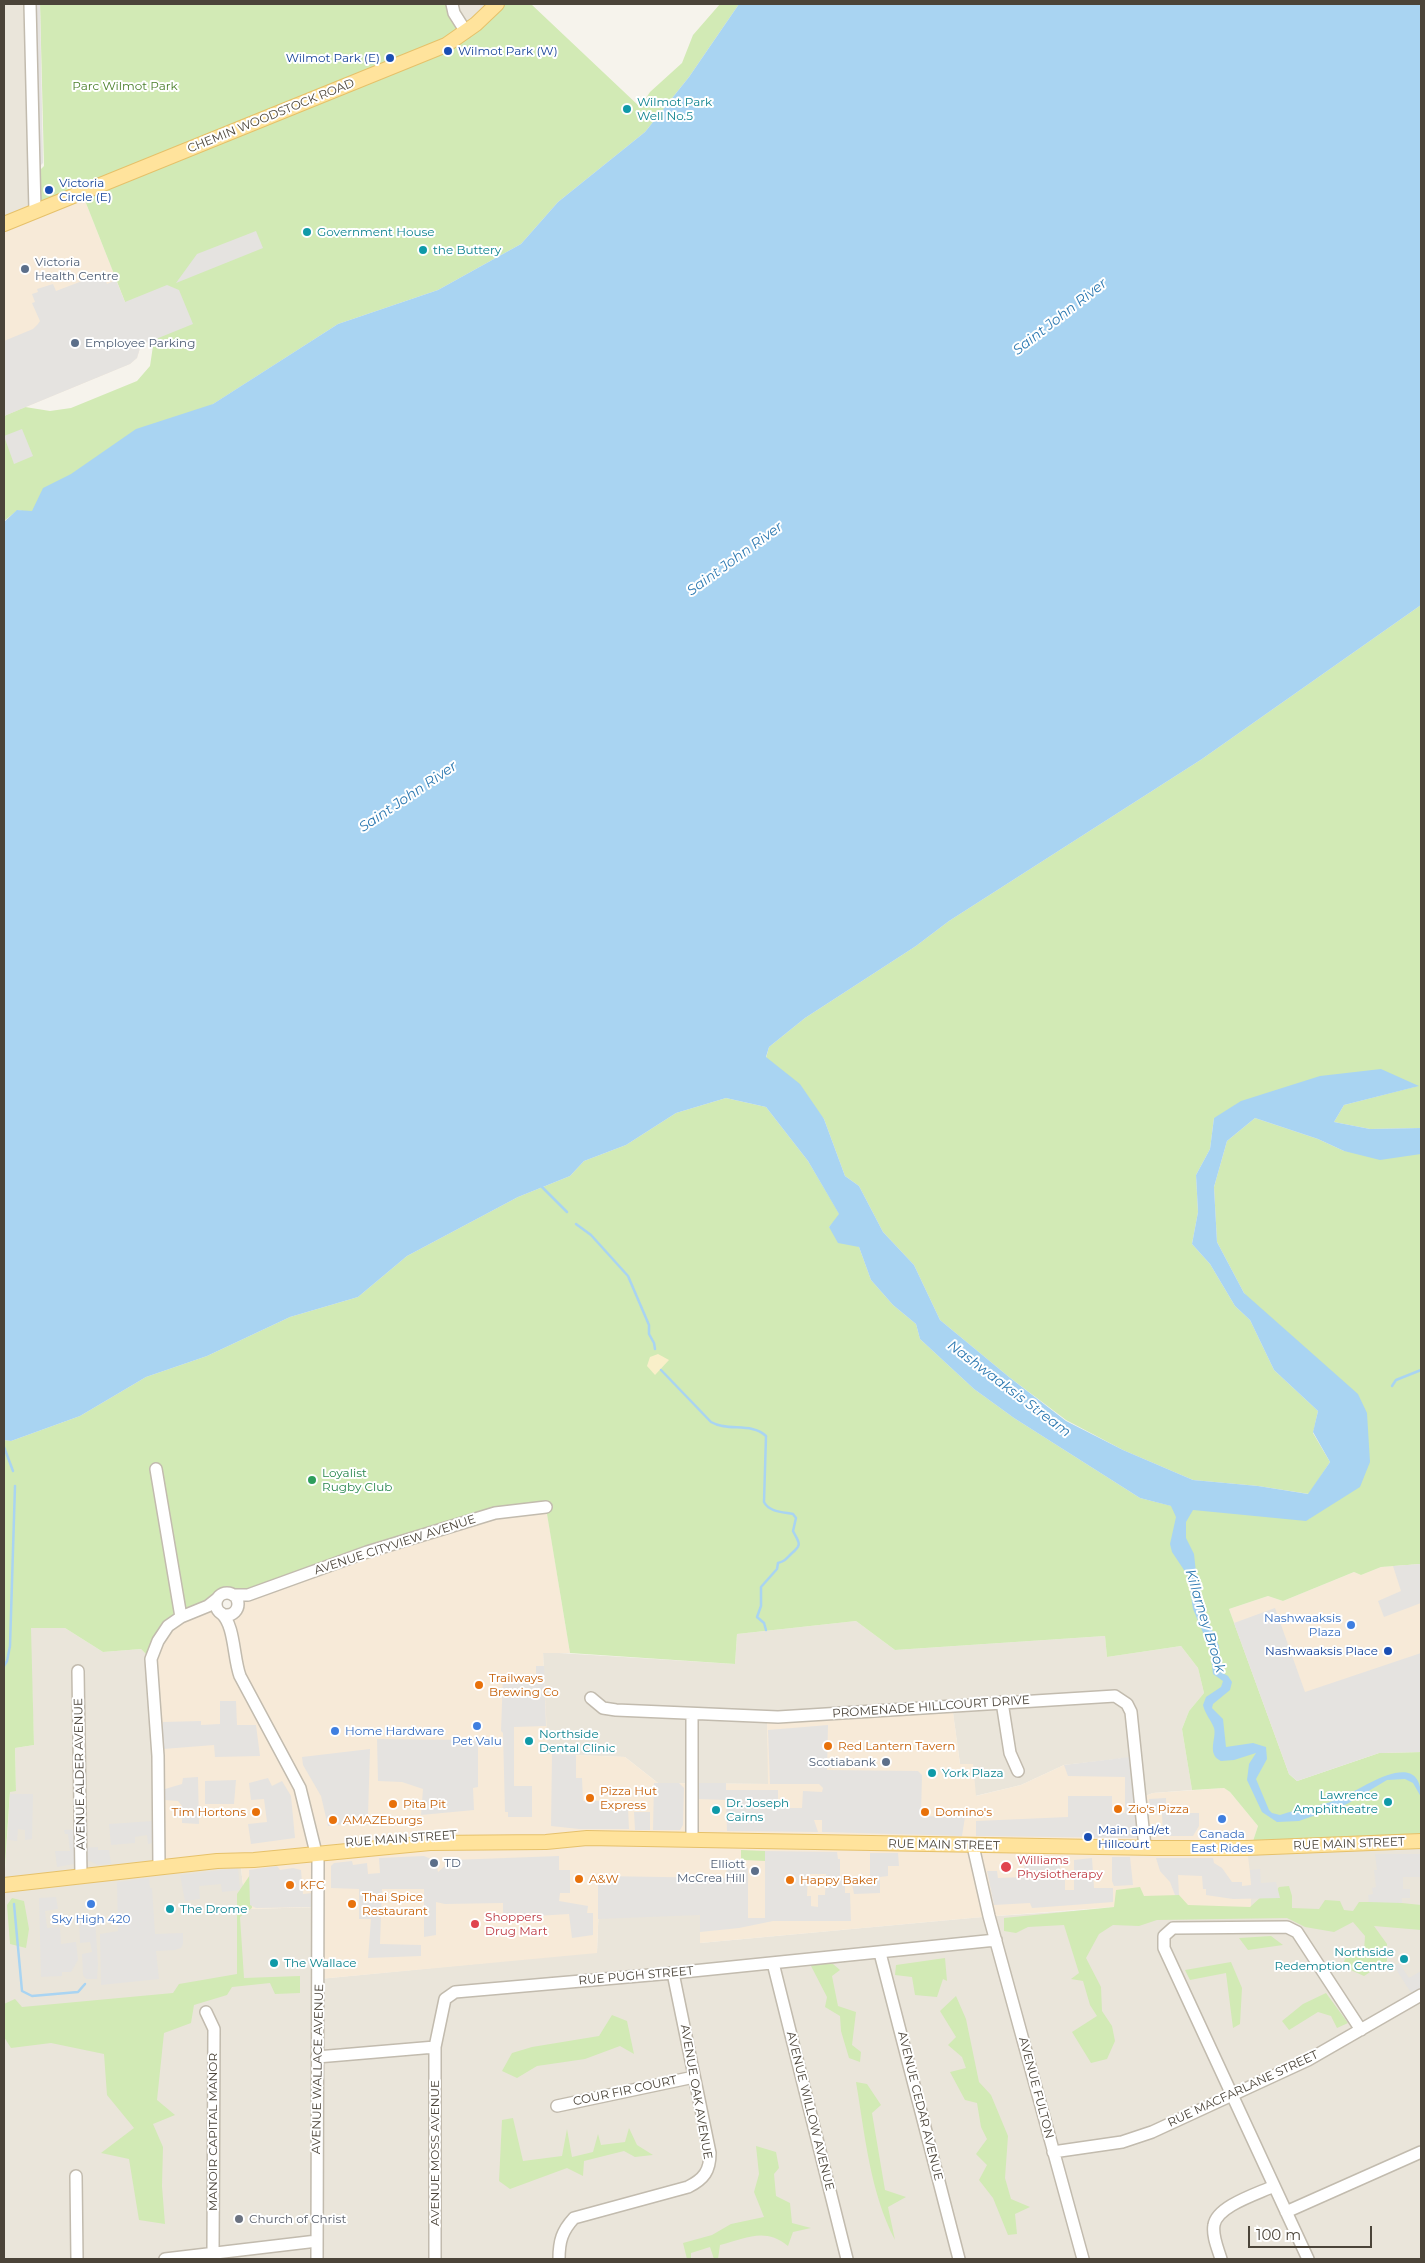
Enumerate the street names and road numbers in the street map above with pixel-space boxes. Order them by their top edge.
street label: CHEMIN WOODSTOCK ROAD [185,76,357,156]
street label: AVENUE CITYVIEW AVENUE [312,1512,478,1578]
street label: PROMENADE HILLCOURT DRIVE [832,1693,1030,1721]
street label: AVENUE ALDER AVENUE [71,1698,89,1850]
street label: RUE MAIN STREET [345,1828,457,1850]
street label: RUE MAIN STREET [1293,1835,1405,1853]
street label: RUE MAIN STREET [888,1837,1000,1853]
street label: RUE PUGH STREET [578,1964,694,1988]
street label: AVENUE WALLACE AVENUE [309,1984,327,2154]
street label: AVENUE OAK AVENUE [677,2023,715,2161]
street label: AVENUE WILLOW AVENUE [783,2030,837,2192]
street label: AVENUE CEDAR AVENUE [894,2030,946,2182]
street label: AVENUE FULTON [1016,2036,1056,2140]
street label: RUE MACFARLANE STREET [1165,2048,1321,2130]
street label: MANOIR CAPITAL MANOR [206,2053,220,2211]
street label: COUR FIR COURT [572,2073,678,2109]
street label: AVENUE MOSS AVENUE [428,2080,442,2226]

